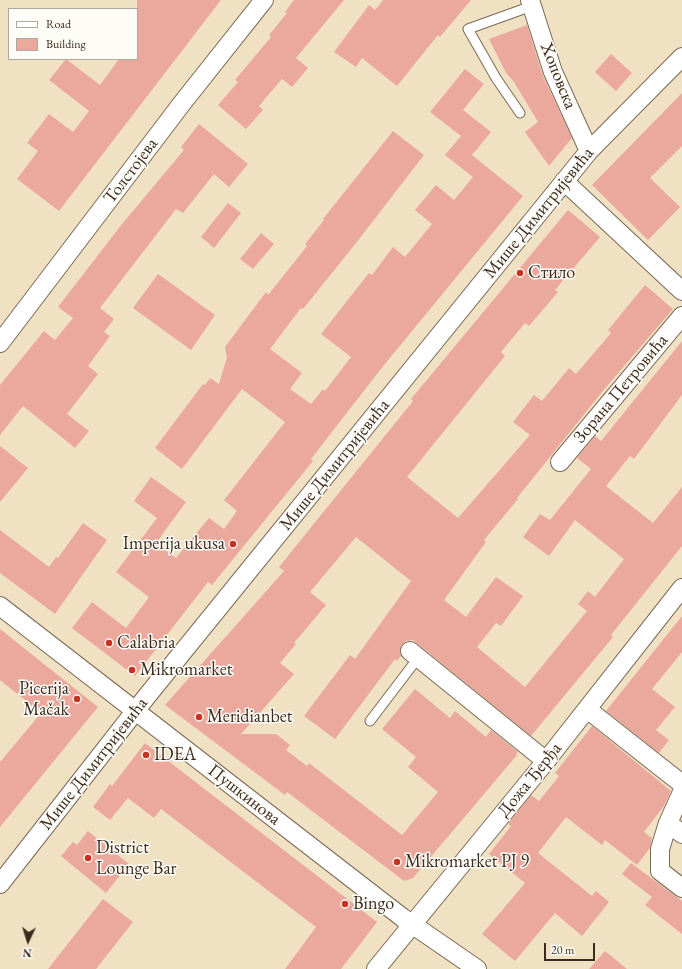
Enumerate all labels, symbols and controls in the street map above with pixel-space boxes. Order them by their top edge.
legend [8,8,138,60]
text: Road [46,16,71,32]
text: Building [46,36,86,52]
street label: Хоповска [535,40,581,112]
street label: Толстојева [99,134,163,208]
street label: Мише Димитријевића [479,143,599,283]
place label: Стило [528,262,575,284]
marker: Стило [515,268,525,278]
street label: Зорана Петровића [569,330,673,448]
street label: Мише Димитријевића [275,395,395,535]
place label: Imperija ukusa [123,533,225,555]
marker: Imperija ukusa [228,539,238,549]
place label: Calabria [117,632,175,654]
marker: Calabria [104,638,114,648]
place label: Mikromarket [140,659,232,681]
marker: Mikromarket [127,665,137,675]
place label: Picerija Mačak [19,678,69,720]
street label: Мише Димитријевића [35,693,153,835]
marker: Picerija Mačak [72,694,82,704]
place label: Meridianbet [207,706,292,728]
marker: Meridianbet [194,712,204,722]
street label: Дожа Ђерђа [493,738,567,822]
place label: IDEA [154,744,196,766]
marker: IDEA [141,750,151,760]
street label: Пушкинова [203,760,285,830]
place label: District Lounge Bar [96,837,177,880]
place label: Mikromarket PJ 9 [405,851,529,873]
marker: District Lounge Bar [83,853,93,863]
marker: Mikromarket PJ 9 [392,857,402,867]
place label: Bingo [353,893,394,915]
marker: Bingo [340,899,350,909]
north arrow [8,921,48,961]
scale bar [546,935,597,961]
text: 20 m [551,942,574,958]
text: N [22,946,32,960]

